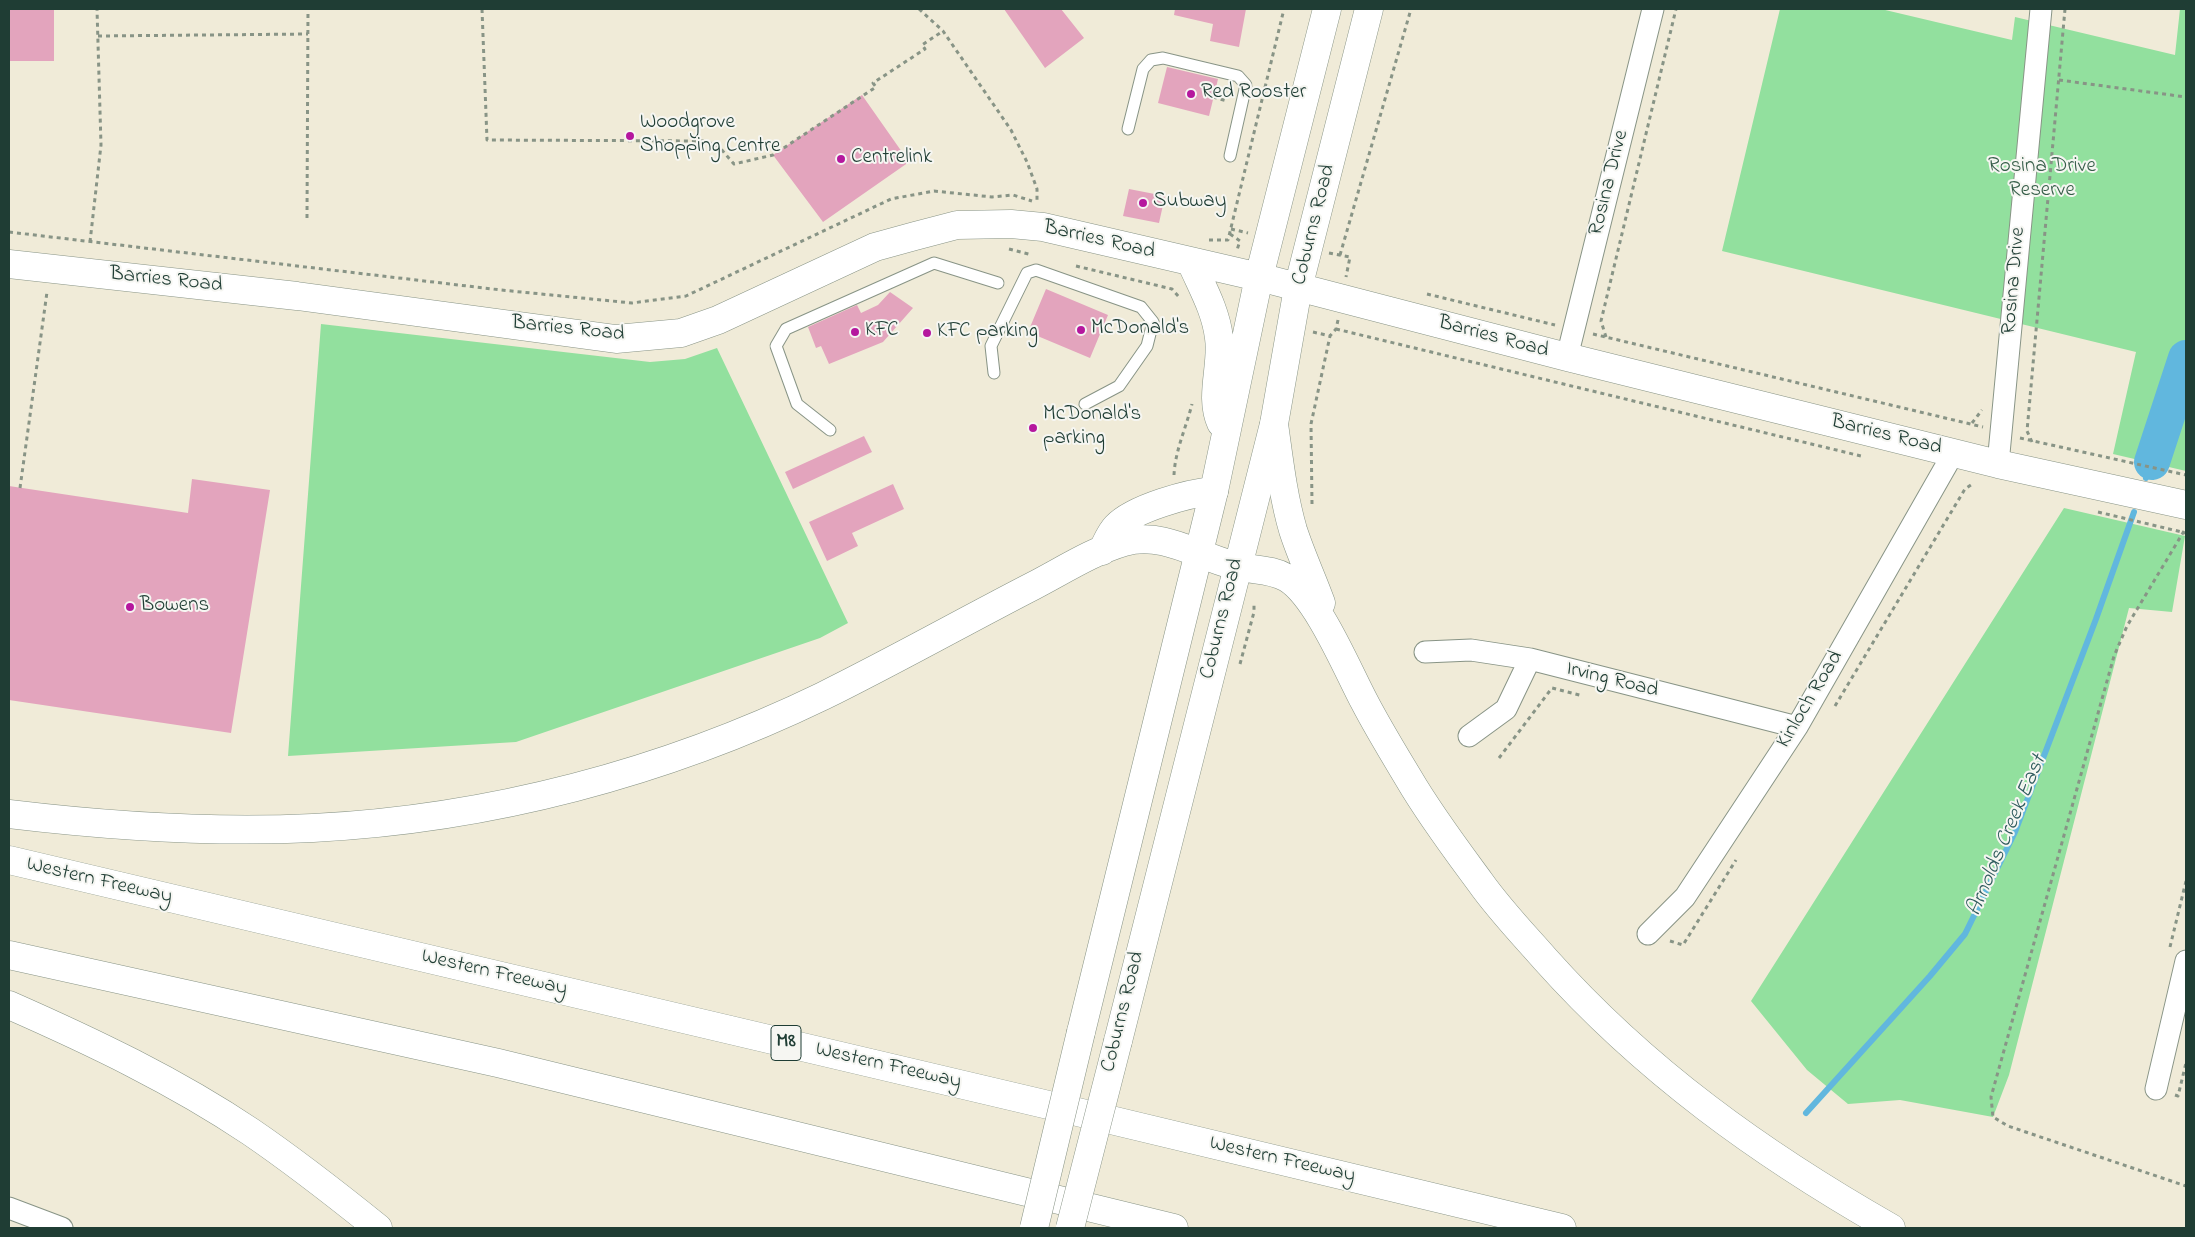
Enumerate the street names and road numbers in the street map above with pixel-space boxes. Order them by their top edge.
street label: Rosina Drive [1585,128,1635,238]
street label: Coburns Road [1288,162,1342,288]
street label: Barries Road [1041,216,1157,266]
street label: Rosina Drive [1998,226,2032,336]
street label: Barries Road [108,263,224,299]
street label: Barries Road [1435,311,1551,365]
street label: Barries Road [510,312,626,348]
street label: Barries Road [1828,410,1944,462]
street label: Coburns Road [1196,556,1250,682]
street label: Kinloch Road [1772,647,1850,753]
street label: Irving Road [1563,657,1661,705]
street label: Western Freeway [24,853,174,911]
street label: Western Freeway [419,945,569,1003]
street label: Coburns Road [1097,949,1151,1075]
road number: M8 [771,1026,801,1060]
street label: Western Freeway [813,1038,963,1096]
street label: Western Freeway [1207,1132,1357,1190]

